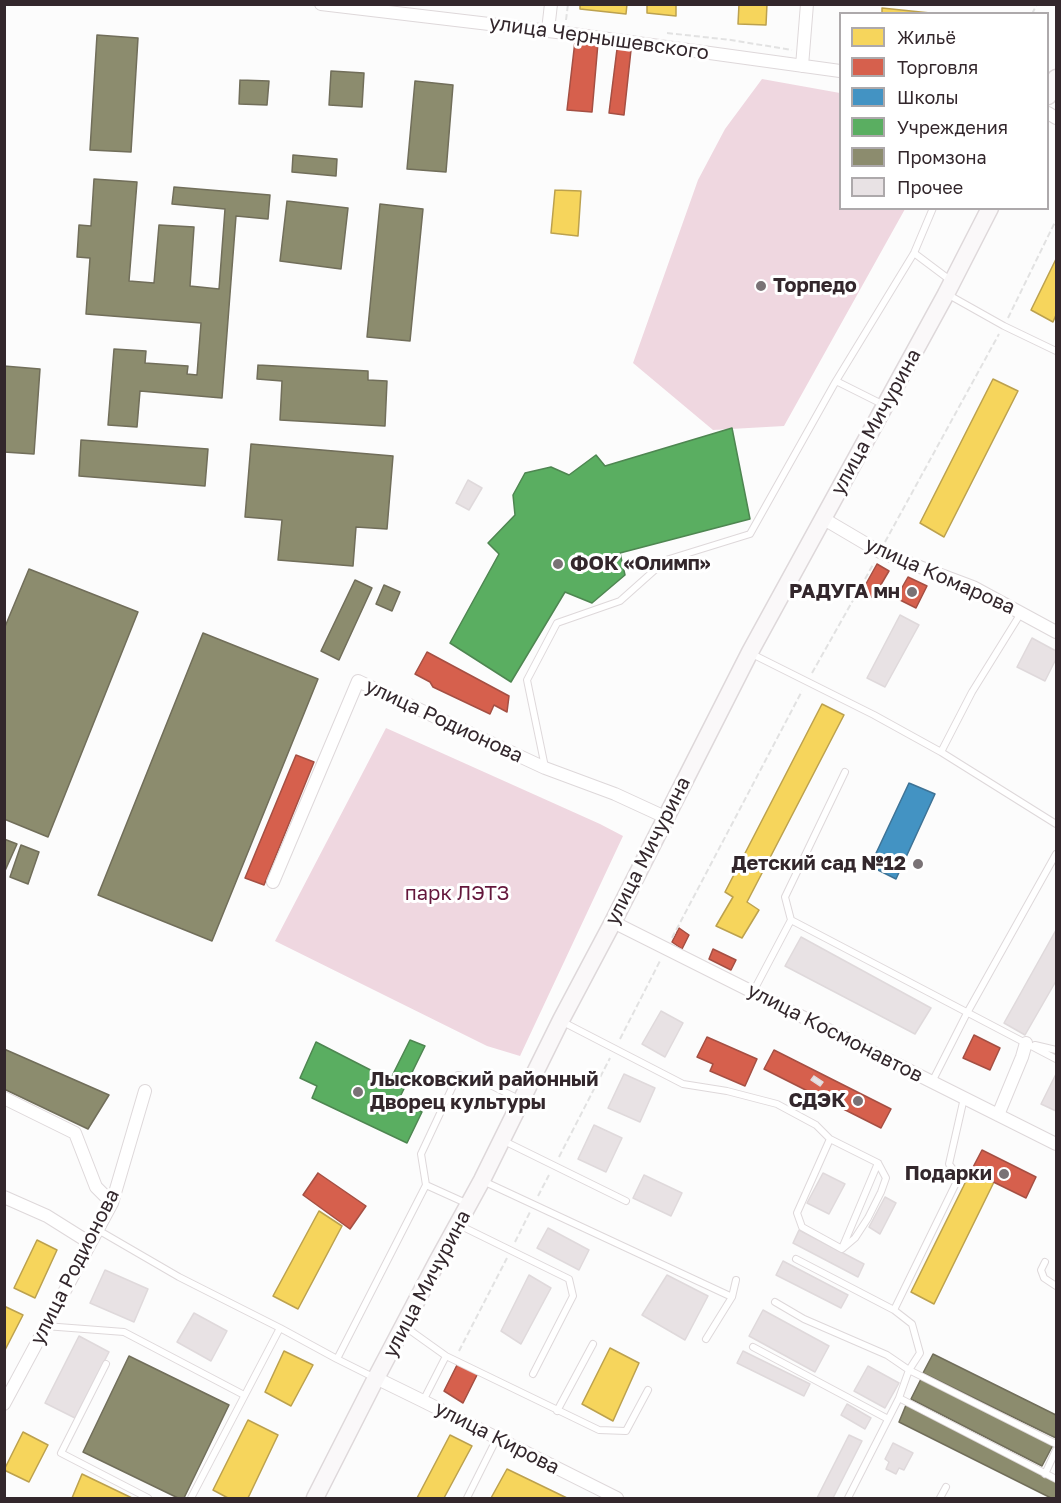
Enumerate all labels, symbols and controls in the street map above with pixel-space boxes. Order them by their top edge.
street label: улица Чернышевского [488,11,710,65]
legend [839,12,1049,210]
text: Жильё [897,26,956,48]
text: Торговля [897,56,978,78]
text: Школы [897,86,959,108]
text: Учреждения [897,116,1008,138]
text: Промзона [897,146,987,168]
text: Прочее [897,176,963,198]
place label: Торпедо [773,274,857,298]
marker: Торпедо [754,279,768,293]
street label: улица Мичурина [826,345,926,499]
street label: улица Комарова [861,532,1019,620]
place label: ФОК «Олимп» [570,552,711,576]
marker: ФОК «Олимп» [551,557,565,571]
place label: РАДУГА мн [789,580,900,604]
marker: РАДУГА мн [905,585,919,599]
street label: улица Родионова [361,674,527,768]
street label: улица Мичурина [600,773,696,929]
place label: Детский сад №12 [731,852,906,876]
marker: Детский сад №12 [911,857,925,871]
park label: парк ЛЭТЗ [405,882,509,906]
street label: улица Космонавтов [743,978,927,1088]
place label: Лысковский районный Дворец культуры [370,1068,598,1115]
marker: Лысковский районный Дворец культуры [351,1085,365,1099]
place label: СДЭК [789,1089,846,1113]
marker: СДЭК [851,1094,865,1108]
place label: Подарки [905,1162,992,1186]
marker: Подарки [997,1167,1011,1181]
street label: улица Родионова [25,1185,125,1349]
street label: улица Мичурина [378,1206,476,1362]
street label: улица Кирова [431,1396,563,1480]

